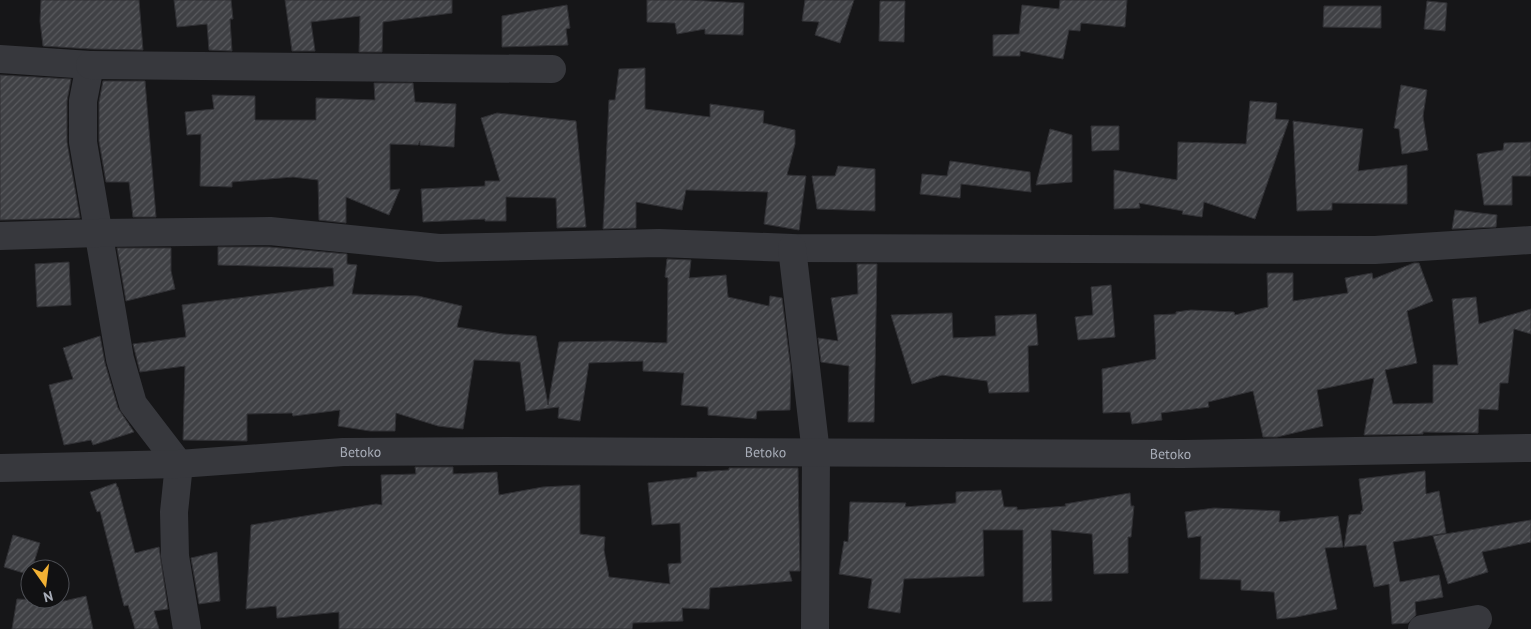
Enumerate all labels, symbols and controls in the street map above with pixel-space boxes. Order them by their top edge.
street label: Betoko [340,443,381,461]
street label: Betoko [745,443,786,461]
street label: Betoko [1150,445,1191,463]
north arrow [20,559,70,609]
text: N [42,587,55,606]

